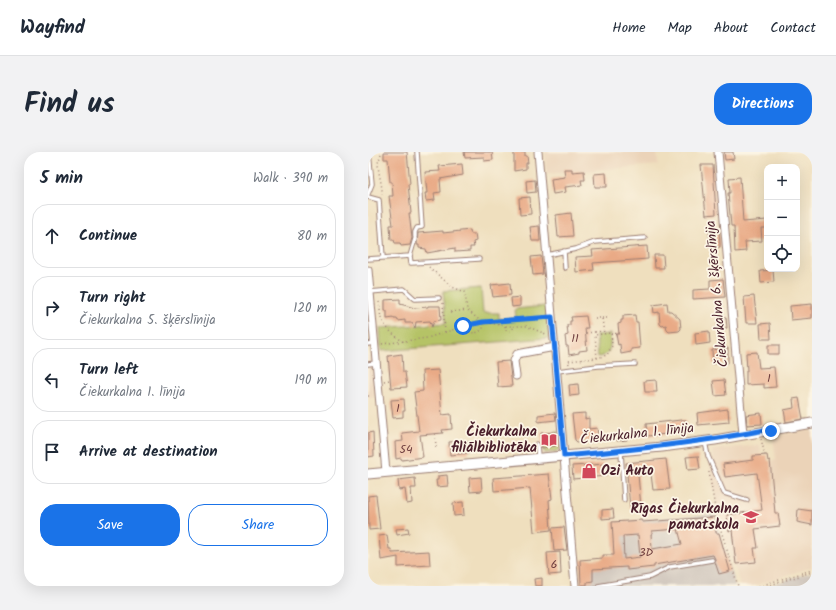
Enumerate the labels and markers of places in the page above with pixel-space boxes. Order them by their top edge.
place label: Čiekurkalna filiālbibliotēka [450,421,537,459]
library icon: Čiekurkalna filiālbibliotēka [540,431,558,449]
place label: Ozi Auto [601,460,654,482]
shop icon: Ozi Auto [580,462,598,480]
place label: Rīgas Čiekurkalna pamatskola [630,498,739,536]
school or university icon: Rīgas Čiekurkalna pamatskola [742,508,760,526]

